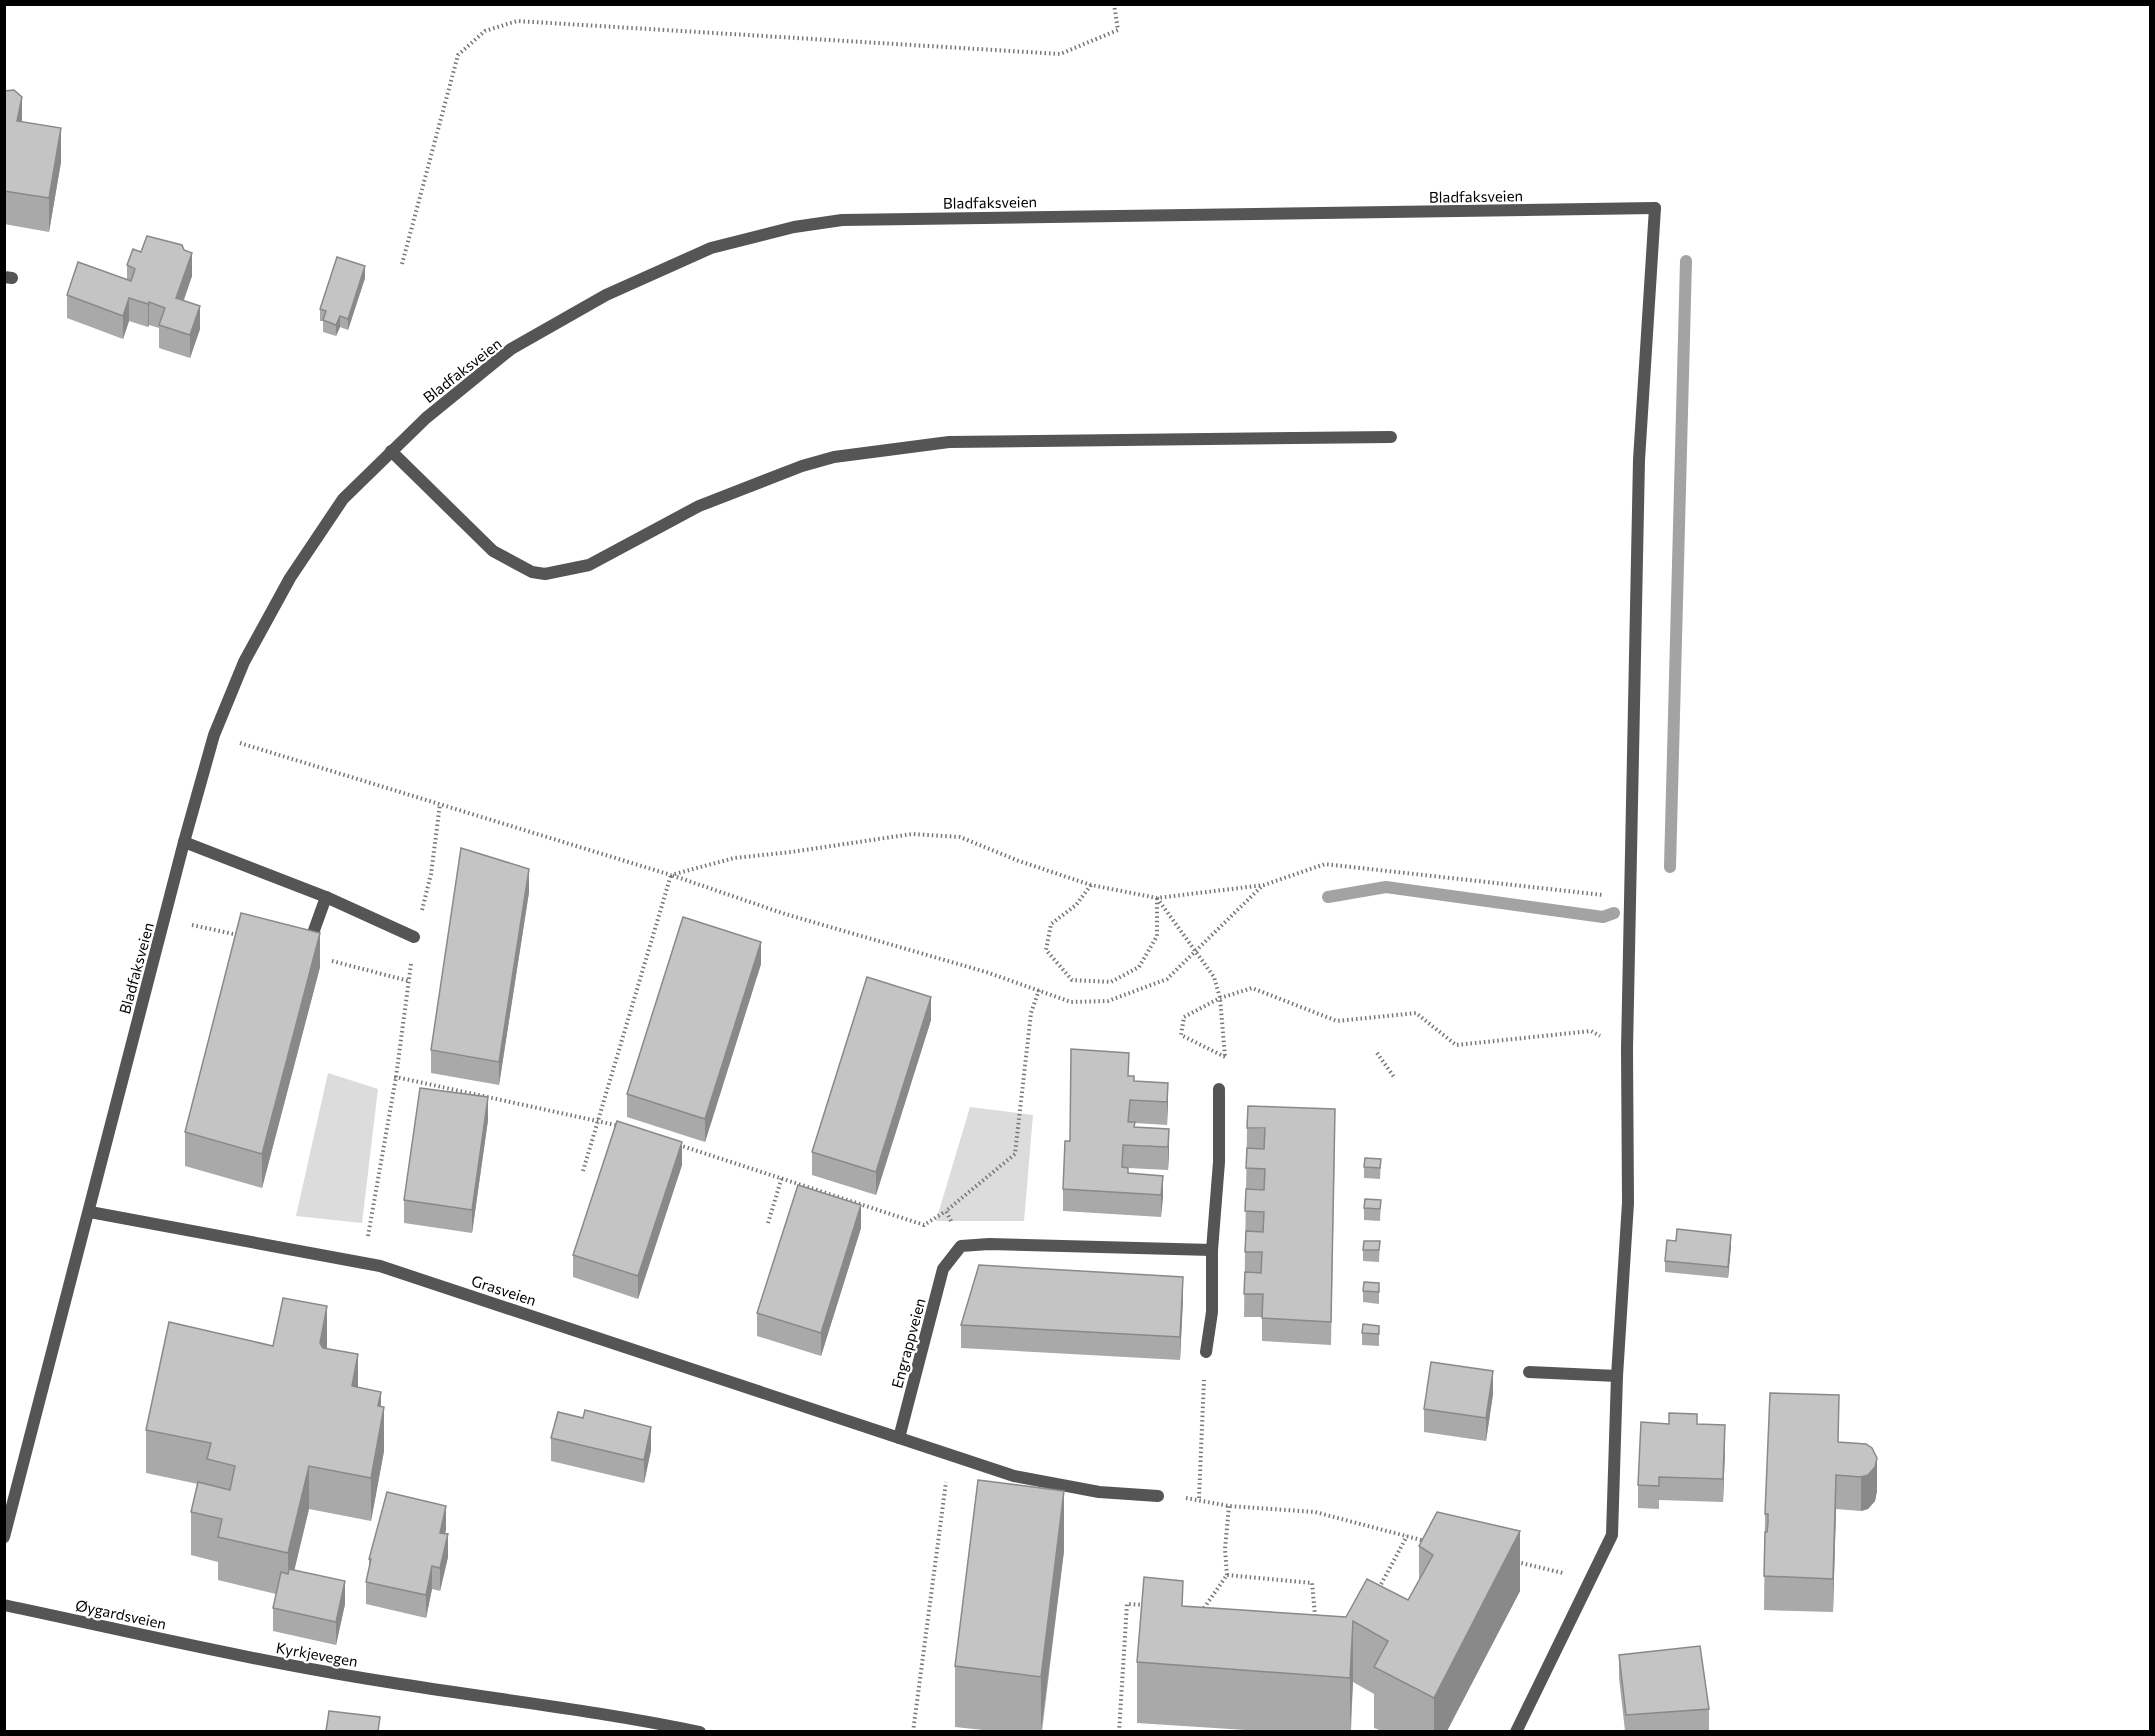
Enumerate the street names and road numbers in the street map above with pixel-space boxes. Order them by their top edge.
street label: Bladfaksveien [1429,186,1523,206]
street label: Bladfaksveien [943,192,1037,212]
street label: Bladfaksveien [419,334,505,406]
street label: Bladfaksveien [115,920,157,1016]
street label: Grasveien [469,1271,539,1309]
street label: Engrappveien [887,1296,929,1390]
street label: Øygardsveien [74,1596,168,1632]
street label: Kyrkjevegen [275,1638,359,1670]

